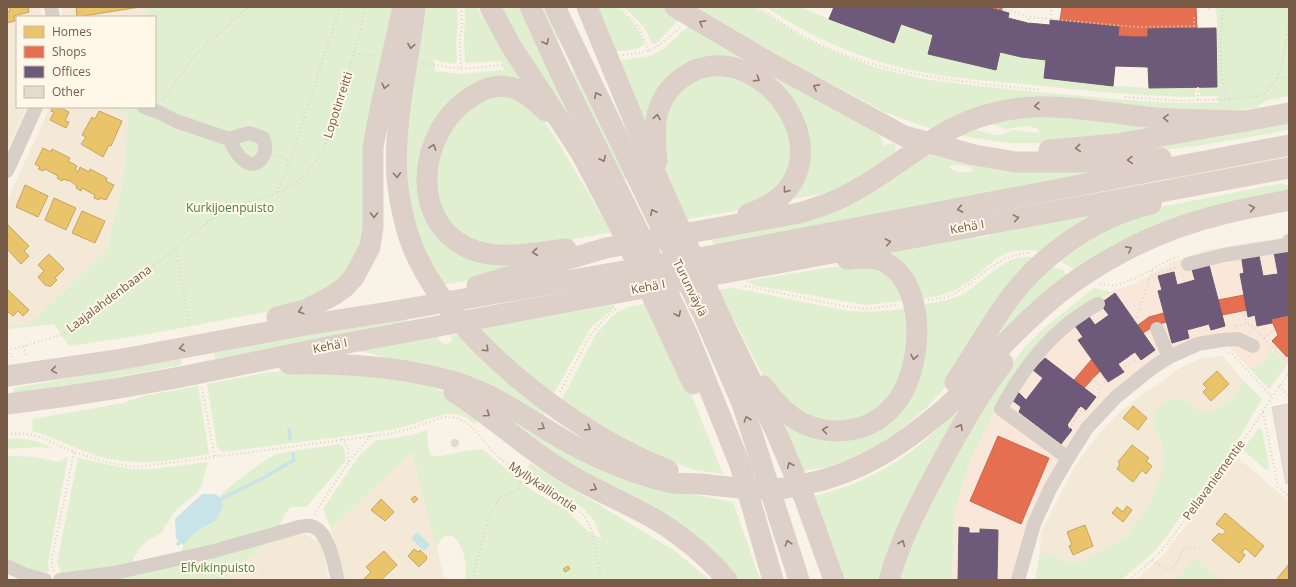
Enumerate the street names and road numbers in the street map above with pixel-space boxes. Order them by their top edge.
street label: Lopotinreitti [319,69,356,140]
street label: Kehä I [948,215,985,238]
street label: Turunväylä [669,256,712,319]
street label: Laajalahdenbaana [63,261,155,336]
street label: Kehä I [629,275,666,298]
street label: Kehä I [311,334,349,357]
street label: Pellavaniementie [1179,436,1249,523]
street label: Myllykalliontie [506,457,581,516]

